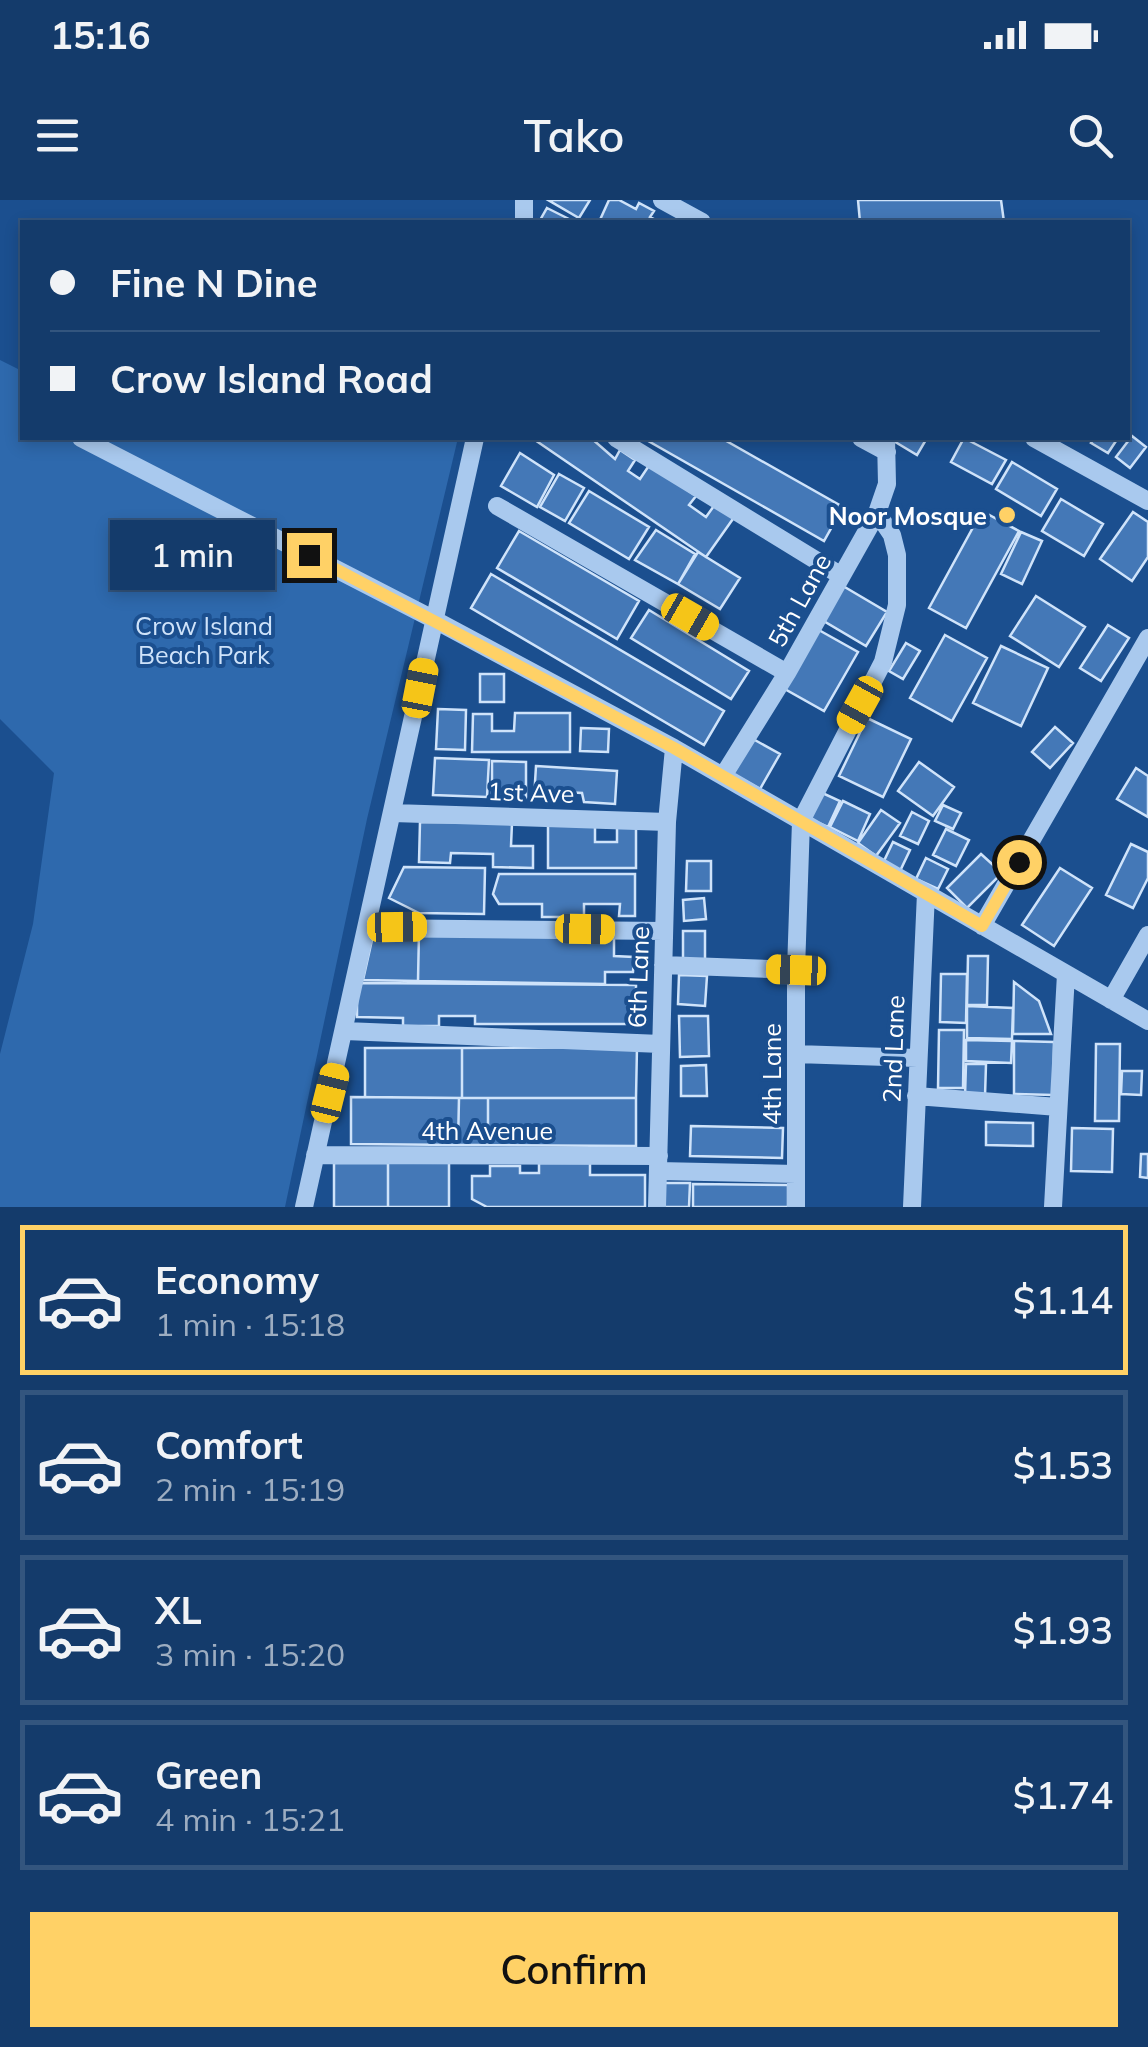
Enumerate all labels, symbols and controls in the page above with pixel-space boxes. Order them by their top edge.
text: 15:16 [50,11,151,59]
text: Tako [524,107,625,163]
icon: menu [30,108,85,163]
icon: search [1063,108,1118,163]
text: Fine N Dine [110,259,318,307]
text: Crow Island Road [110,355,433,403]
place label: Noor Mosque [829,500,987,531]
marker: Noor Mosque [996,504,1018,526]
callout: 1 min [109,520,274,590]
route end [287,533,332,578]
text: 1 min [151,535,234,575]
street label: 5th Lane [761,548,837,652]
car [657,589,723,645]
park label: Crow Island Beach Park [135,610,273,670]
car [400,656,440,720]
car [832,671,888,739]
street label: 1st Ave [487,775,575,809]
route start [997,840,1042,885]
car [367,911,427,943]
car [555,913,615,945]
street label: 6th Lane [621,926,655,1028]
car [765,954,827,986]
street label: 2nd Lane [876,994,910,1104]
street label: 4th Lane [756,1023,787,1125]
car [308,1060,352,1126]
street label: 4th Avenue [421,1115,553,1146]
icon: car [35,1255,125,1345]
text: Economy [155,1256,319,1304]
text: $1.14 [1013,1276,1113,1324]
text: 1 min · 15:18 [155,1304,345,1344]
icon: car [35,1420,125,1510]
text: Comfort [155,1421,303,1469]
text: $1.53 [1013,1441,1113,1489]
text: 2 min · 15:19 [155,1469,345,1509]
icon: car [35,1585,125,1675]
text: XL [155,1586,202,1634]
text: $1.93 [1013,1606,1113,1654]
text: 3 min · 15:20 [155,1634,345,1674]
icon: car [35,1750,125,1840]
text: Green [155,1751,262,1799]
text: $1.74 [1013,1771,1113,1819]
text: 4 min · 15:21 [155,1799,345,1839]
button: Confirm [30,1912,1118,2027]

